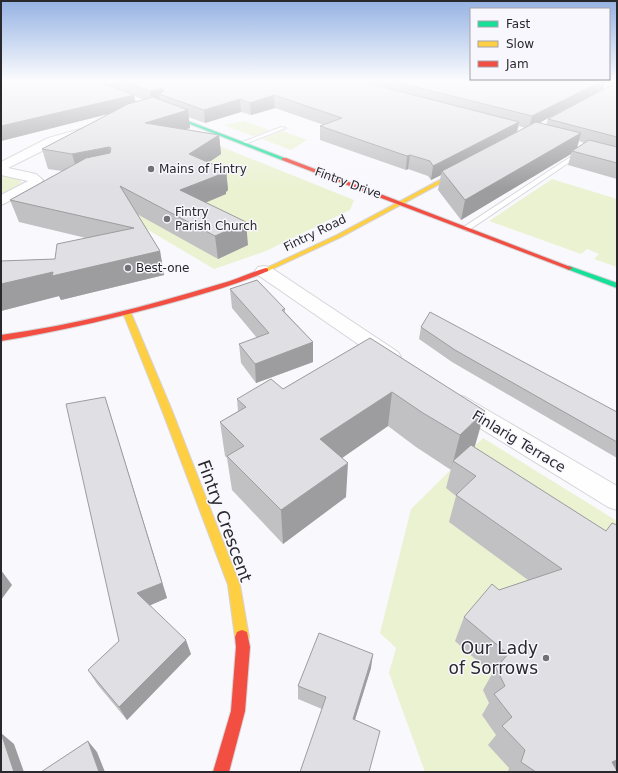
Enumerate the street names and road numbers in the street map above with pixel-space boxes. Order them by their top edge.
street label: Fintry Drive [313,165,383,201]
street label: Fintry Road [282,212,348,254]
street label: Finlarig Terrace [469,407,569,475]
street label: Fintry Crescent [194,457,256,585]

